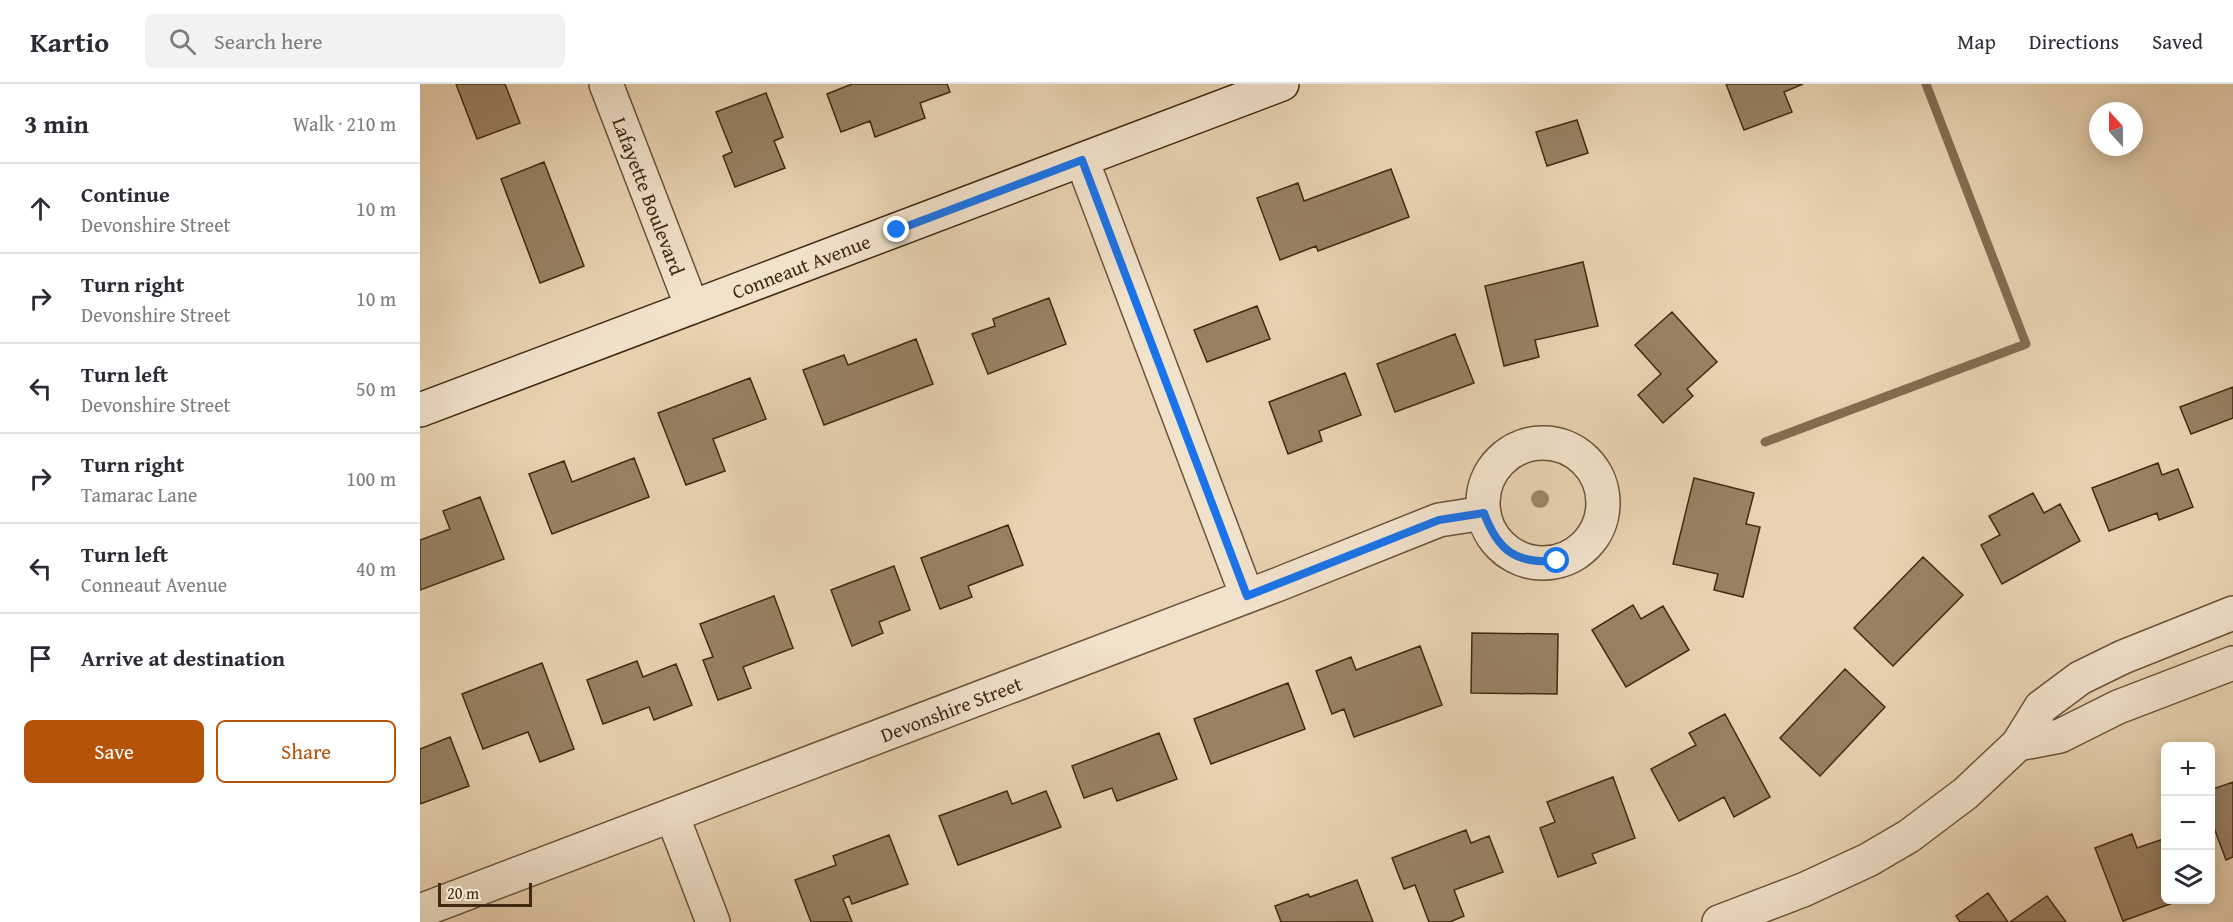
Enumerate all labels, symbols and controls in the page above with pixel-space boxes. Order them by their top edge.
search box [145,14,565,68]
text: Kartio [30,21,109,62]
icon: search [166,25,199,58]
text: Search here [214,25,323,57]
text: Map [1957,26,1996,57]
text: Directions [2029,26,2119,57]
text: Saved [2152,26,2203,57]
north arrow [2089,102,2143,156]
text: 3 min [24,104,89,143]
text: Walk · 210 m [293,109,396,138]
street label: Lafayette Boulevard [606,113,693,279]
text: Continue [81,178,170,210]
icon: ahead [24,192,57,225]
text: 10 m [356,194,396,223]
text: Devonshire Street [81,210,231,239]
route end [883,216,909,242]
street label: Conneaut Avenue [728,226,874,306]
text: Turn right [81,268,184,300]
icon: right [24,282,57,315]
text: 10 m [356,284,396,313]
text: Devonshire Street [81,300,231,329]
text: Turn left [81,358,168,390]
icon: left [24,372,57,405]
text: 50 m [356,374,396,403]
text: Devonshire Street [81,390,231,419]
text: Turn right [81,448,184,480]
icon: right [24,462,57,495]
text: 100 m [346,464,396,493]
text: Tamarac Lane [81,480,197,509]
text: Turn left [81,538,168,570]
route start [1543,547,1569,573]
icon: left [24,552,57,585]
text: 40 m [356,554,396,583]
text: Conneaut Avenue [81,570,227,599]
icon: arrive [24,642,57,675]
text: Arrive at destination [81,642,285,674]
street label: Devonshire Street [876,669,1026,749]
button: Save [24,720,204,783]
button: Share [216,720,396,783]
map controls [2161,742,2215,904]
button: + [2161,742,2215,796]
button: − [2161,796,2215,850]
button: layers [2161,850,2215,904]
scale bar [438,880,532,908]
text: 20 m [447,881,479,905]

